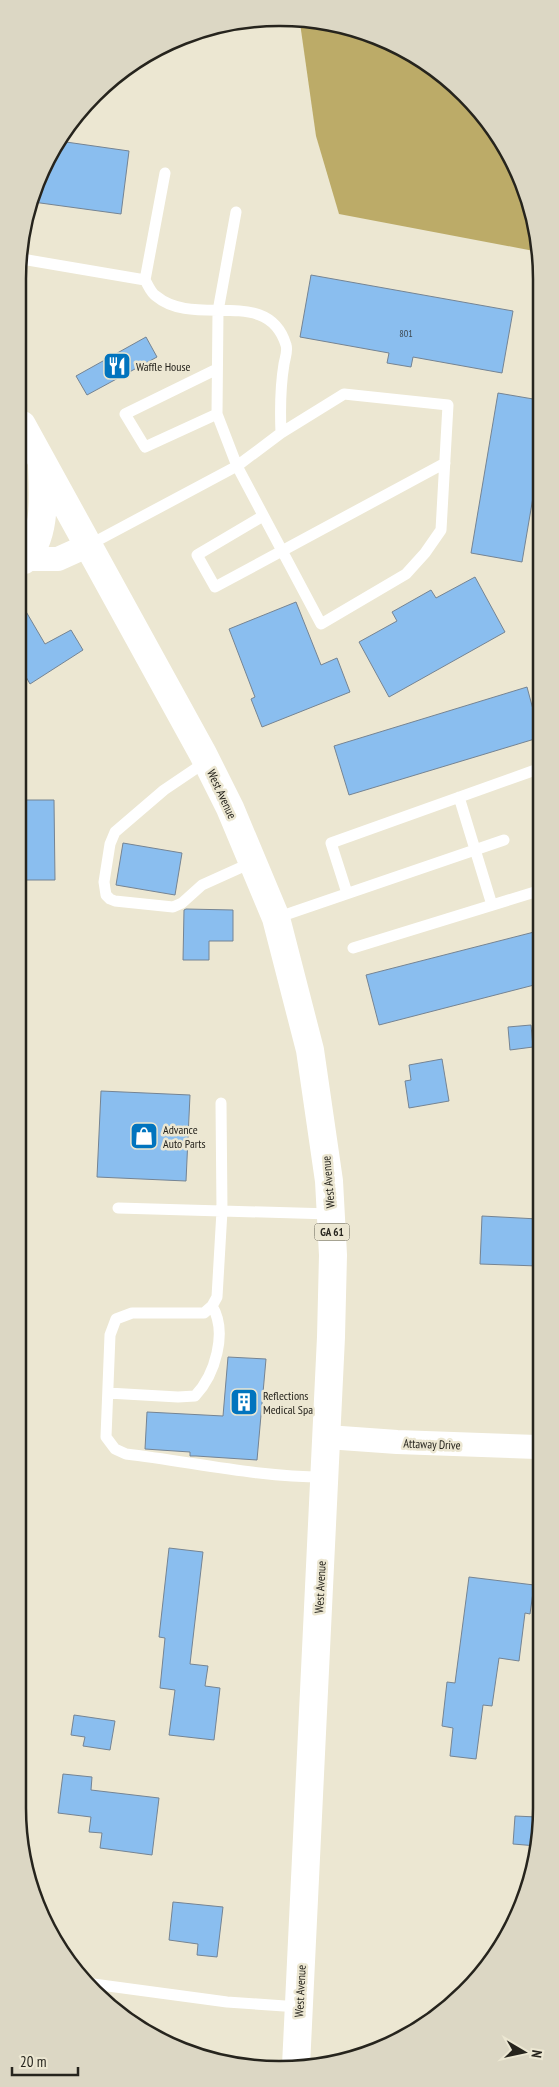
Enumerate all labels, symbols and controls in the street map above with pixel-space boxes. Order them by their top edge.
house number: 801 [399,327,413,340]
restaurant icon: Waffle House [102,351,132,381]
place label: Waffle House [136,359,191,374]
street label: West Avenue [204,767,240,821]
shop icon: Advance Auto Parts [129,1121,159,1151]
place label: Advance Auto Parts [163,1122,206,1151]
street label: West Avenue [318,1155,338,1209]
road number: GA 61 [314,1224,350,1240]
building icon: Reflections Medical Spa [229,1387,259,1417]
place label: Reflections Medical Spa [263,1388,313,1417]
street label: Attaway Drive [403,1436,461,1452]
street label: West Avenue [311,1560,329,1614]
street label: West Avenue [291,1964,309,2018]
north arrow [499,2027,549,2077]
scale bar [12,2044,79,2076]
text: N [527,2049,546,2059]
text: 20 m [20,2052,46,2071]

